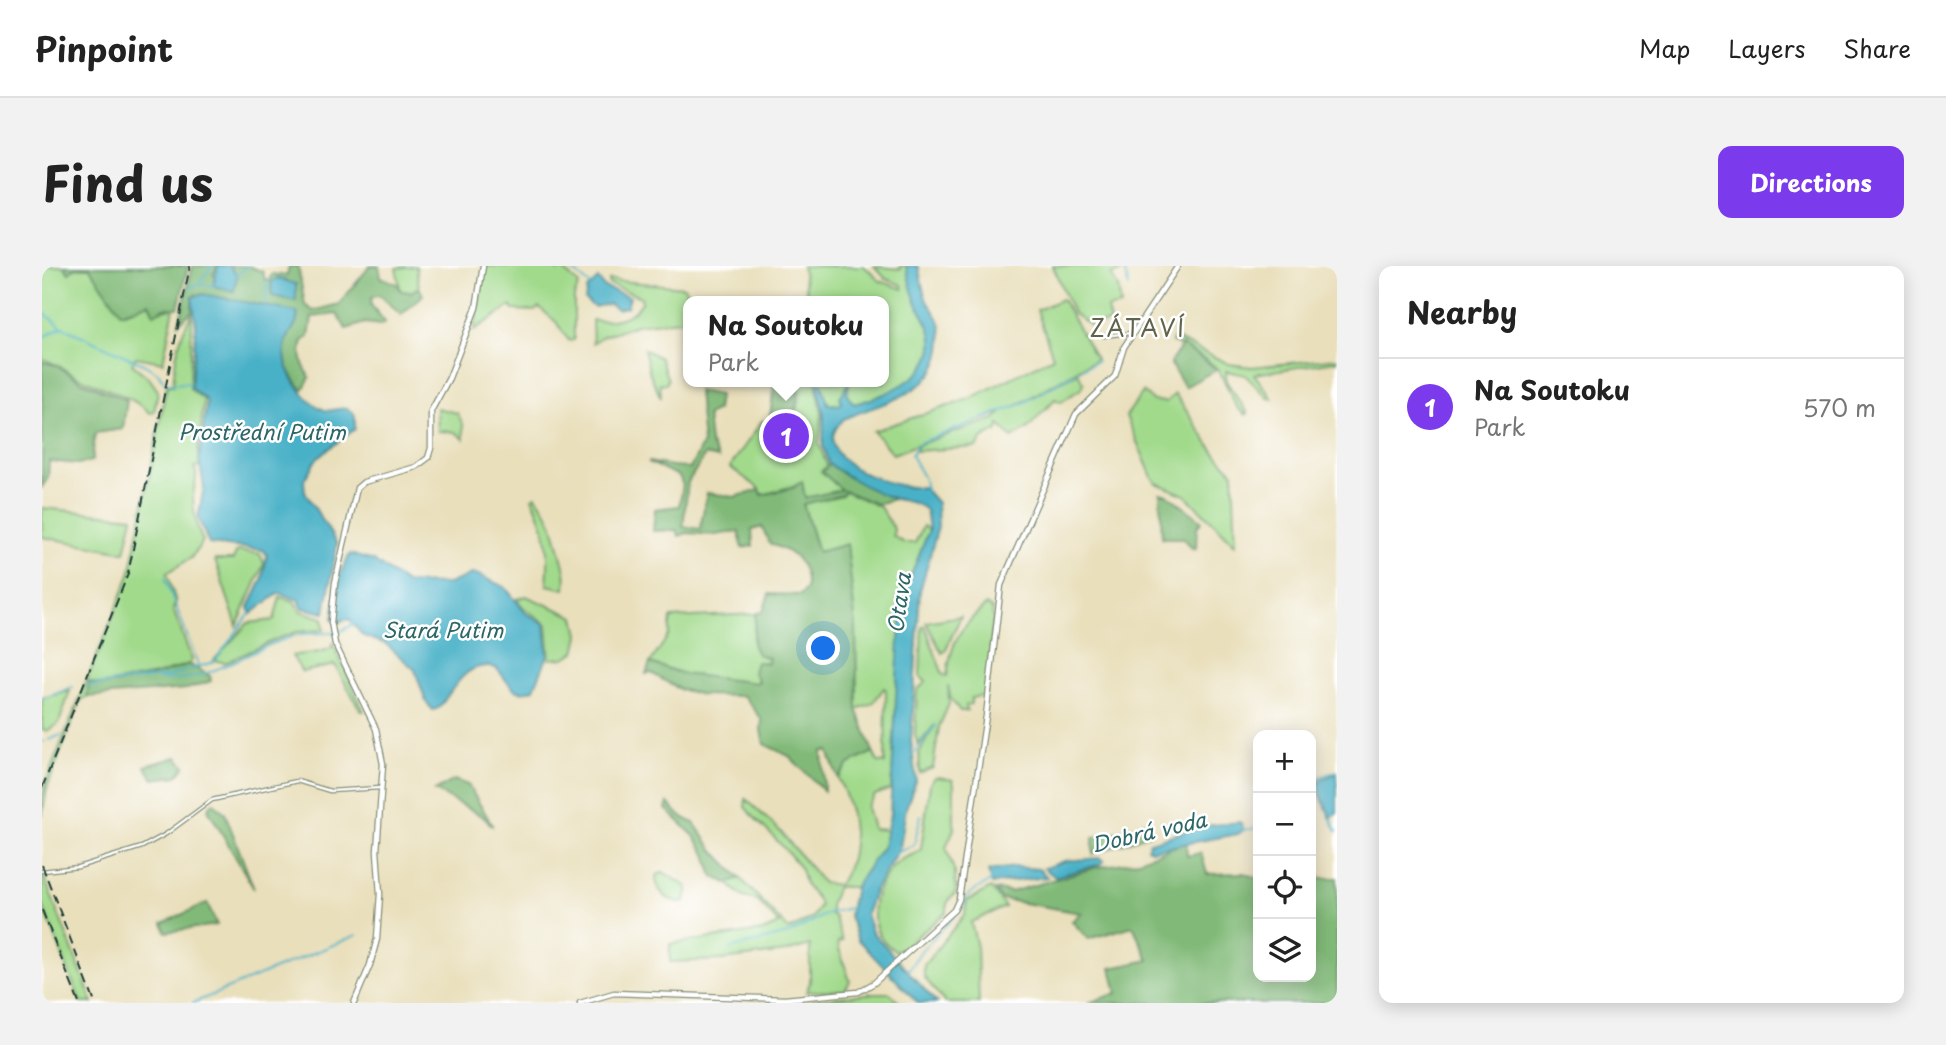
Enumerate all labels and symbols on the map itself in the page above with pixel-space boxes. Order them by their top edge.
district label: ZÁTAVÍ [1090,310,1186,345]
pin: 1 [763,410,809,462]
water label: Prostřední Putim [178,415,347,447]
water label: Otava [878,570,918,635]
water label: Stará Putim [383,613,504,645]
your location [806,631,840,665]
water label: Dobrá voda [1088,802,1211,860]

